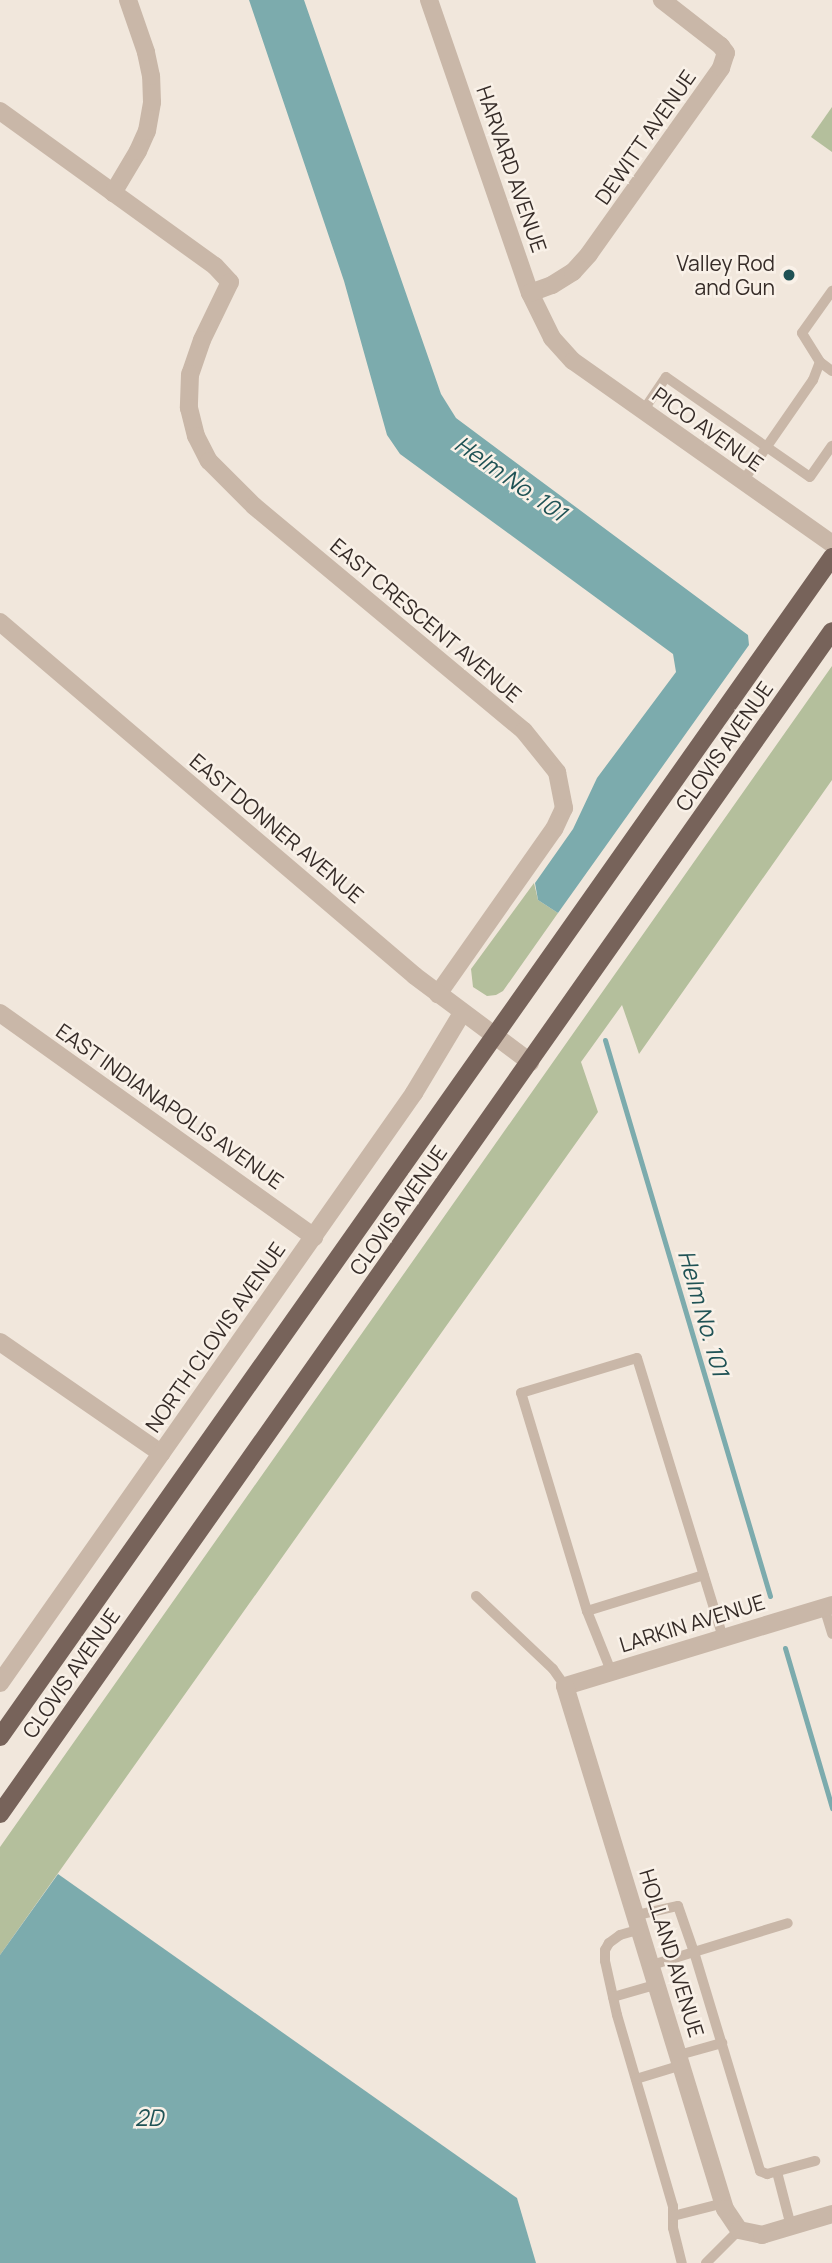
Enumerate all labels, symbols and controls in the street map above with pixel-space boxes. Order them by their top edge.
street label: DEWITT AVENUE [589,65,701,209]
street label: HARVARD AVENUE [472,82,552,256]
place label: Valley Rod and Gun [676,250,775,300]
marker: Valley Rod and Gun [781,267,797,283]
street label: PICO AVENUE [648,382,768,476]
water label: Helm No. 101 [450,429,572,527]
street label: EAST CRESCENT AVENUE [325,532,527,708]
street label: CLOVIS AVENUE [670,676,778,816]
street label: EAST DONNER AVENUE [185,748,369,908]
street label: EAST INDIANAPOLIS AVENUE [51,1018,289,1194]
street label: CLOVIS AVENUE [344,1140,452,1280]
street label: NORTH CLOVIS AVENUE [140,1237,290,1437]
water label: Helm No. 101 [673,1247,735,1379]
street label: LARKIN AVENUE [616,1589,768,1657]
street label: CLOVIS AVENUE [17,1603,125,1743]
street label: HOLLAND AVENUE [634,1866,710,2040]
water label: 2D [135,2103,163,2131]

